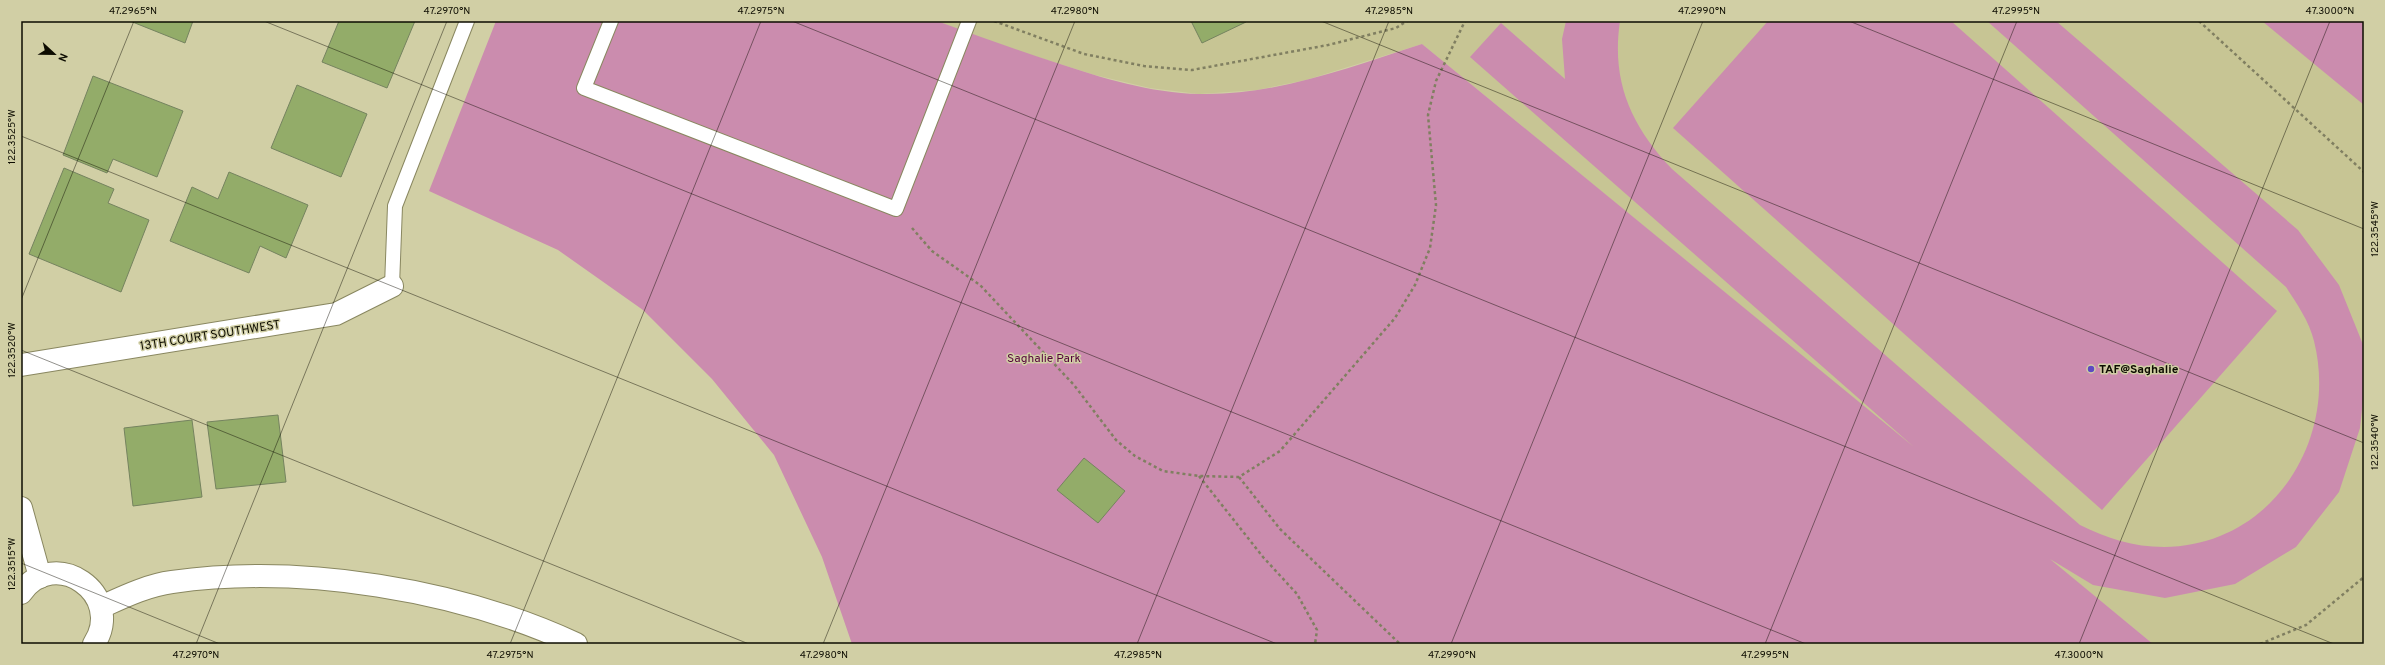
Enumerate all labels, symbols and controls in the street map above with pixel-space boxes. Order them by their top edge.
text: 47.2965°N [109,5,157,18]
text: 47.2970°N [424,5,470,18]
text: 47.2975°N [738,5,784,18]
text: 47.2980°N [1051,5,1099,18]
text: 47.2985°N [1365,5,1413,18]
text: 47.2990°N [1678,5,1726,18]
text: 47.2995°N [1992,5,2040,18]
text: 47.3000°N [2306,5,2354,18]
north arrow [34,34,74,74]
text: N [54,51,70,64]
text: 122.3525°W [6,109,19,165]
text: 122.3545°W [2369,201,2382,257]
street label: 13TH COURT SOUTHWEST [139,317,281,355]
text: 122.3520°W [6,322,19,378]
park label: Saghalie Park [1007,351,1081,367]
place label: TAF@Saghalie [2099,362,2179,378]
marker: TAF@Saghalie [2086,364,2096,374]
text: 122.3540°W [2369,414,2382,470]
text: 122.3515°W [6,538,19,590]
text: 47.2970°N [173,649,219,662]
text: 47.2975°N [487,649,533,662]
text: 47.2980°N [800,649,848,662]
text: 47.2985°N [1114,649,1162,662]
text: 47.2990°N [1428,649,1476,662]
text: 47.2995°N [1741,649,1789,662]
text: 47.3000°N [2055,649,2103,662]

